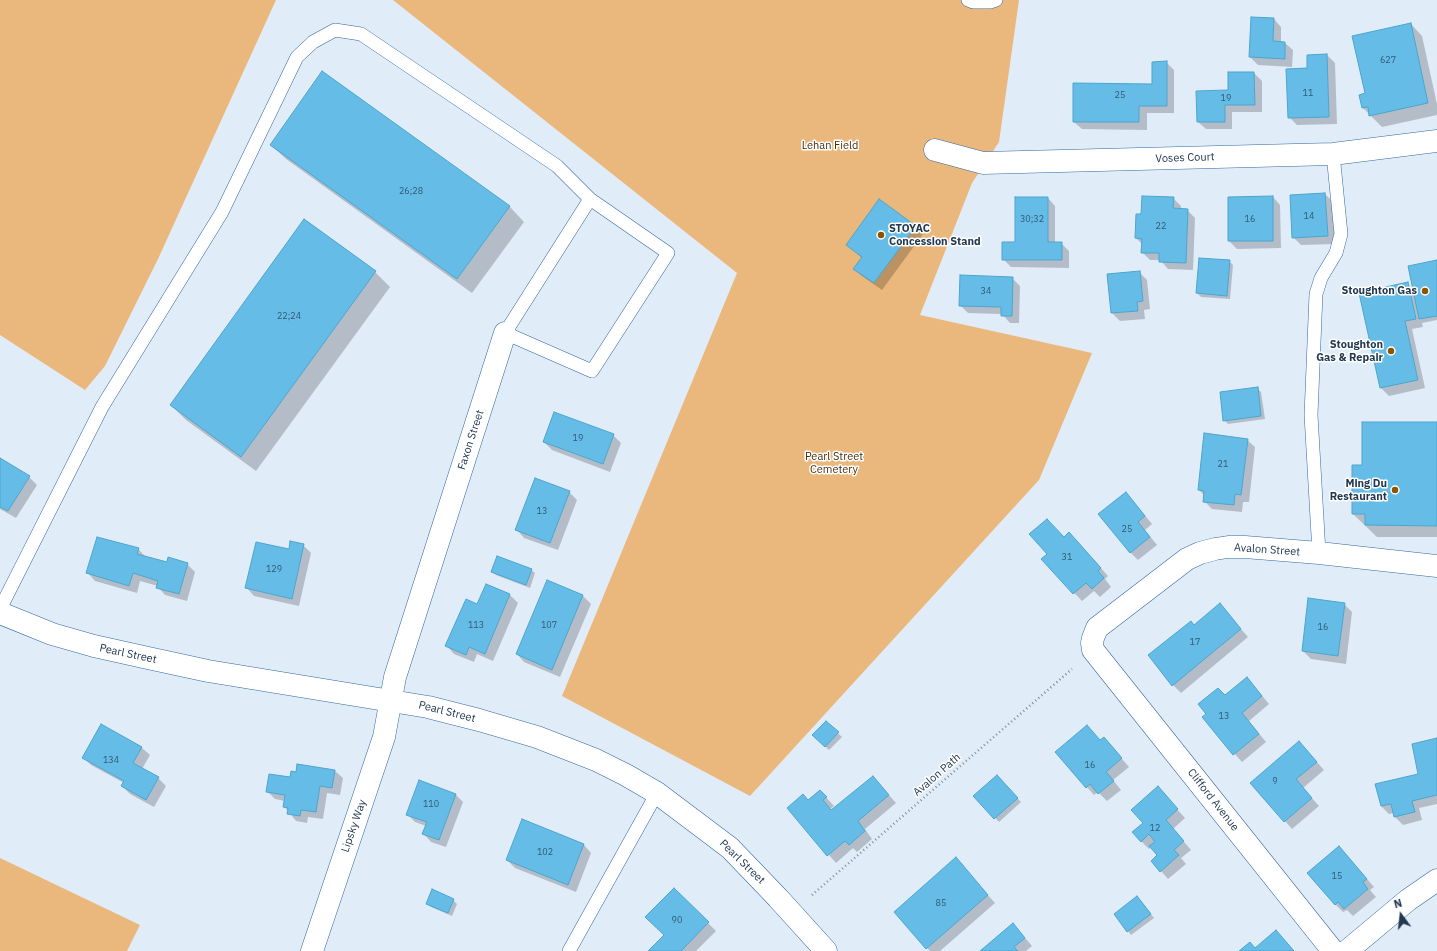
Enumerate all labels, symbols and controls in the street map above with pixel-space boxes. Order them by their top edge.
house number: 627 [1380,55,1396,65]
house number: 11 [1303,88,1313,98]
house number: 25 [1115,90,1125,100]
house number: 19 [1221,93,1231,103]
park label: Lehan Field [802,139,858,153]
street label: Voses Court [1155,150,1215,166]
house number: 26;28 [399,186,423,196]
house number: 14 [1304,211,1314,221]
house number: 30;32 [1020,214,1044,224]
house number: 16 [1245,214,1255,224]
house number: 22 [1156,221,1166,231]
place label: STOYAC Concession Stand [889,222,981,248]
marker: STOYAC Concession Stand [876,230,886,240]
place label: Stoughton Gas [1341,284,1417,298]
house number: 34 [981,286,991,296]
marker: Stoughton Gas [1420,286,1430,296]
house number: 22;24 [277,311,301,321]
place label: Stoughton Gas & Repair [1316,338,1383,364]
marker: Stoughton Gas & Repair [1386,346,1396,356]
street label: Faxon Street [455,408,487,472]
house number: 19 [573,433,583,443]
park label: Pearl Street Cemetery [805,450,863,476]
house number: 21 [1218,459,1228,469]
place label: Ming Du Restaurant [1330,477,1387,503]
marker: Ming Du Restaurant [1390,485,1400,495]
house number: 13 [537,506,547,516]
house number: 25 [1122,524,1132,534]
street label: Avalon Street [1234,541,1300,559]
house number: 31 [1062,552,1072,562]
house number: 129 [266,564,282,574]
house number: 113 [468,620,484,630]
house number: 107 [541,620,557,630]
house number: 16 [1318,622,1328,632]
house number: 17 [1190,637,1200,647]
street label: Pearl Street [98,641,158,667]
street label: Pearl Street [417,699,477,725]
house number: 13 [1219,711,1229,721]
street label: Avalon Path [911,751,963,799]
house number: 134 [103,755,119,765]
house number: 16 [1085,760,1095,770]
street label: Clifford Avenue [1185,766,1241,834]
house number: 9 [1272,776,1278,786]
street label: Lipsky Way [339,798,369,854]
house number: 110 [423,799,439,809]
house number: 12 [1150,823,1160,833]
street label: Pearl Street [716,837,768,887]
house number: 102 [537,847,553,857]
house number: 15 [1332,871,1342,881]
north arrow [1381,895,1421,935]
text: N [1392,896,1404,911]
house number: 85 [936,898,946,908]
house number: 90 [672,915,682,925]

